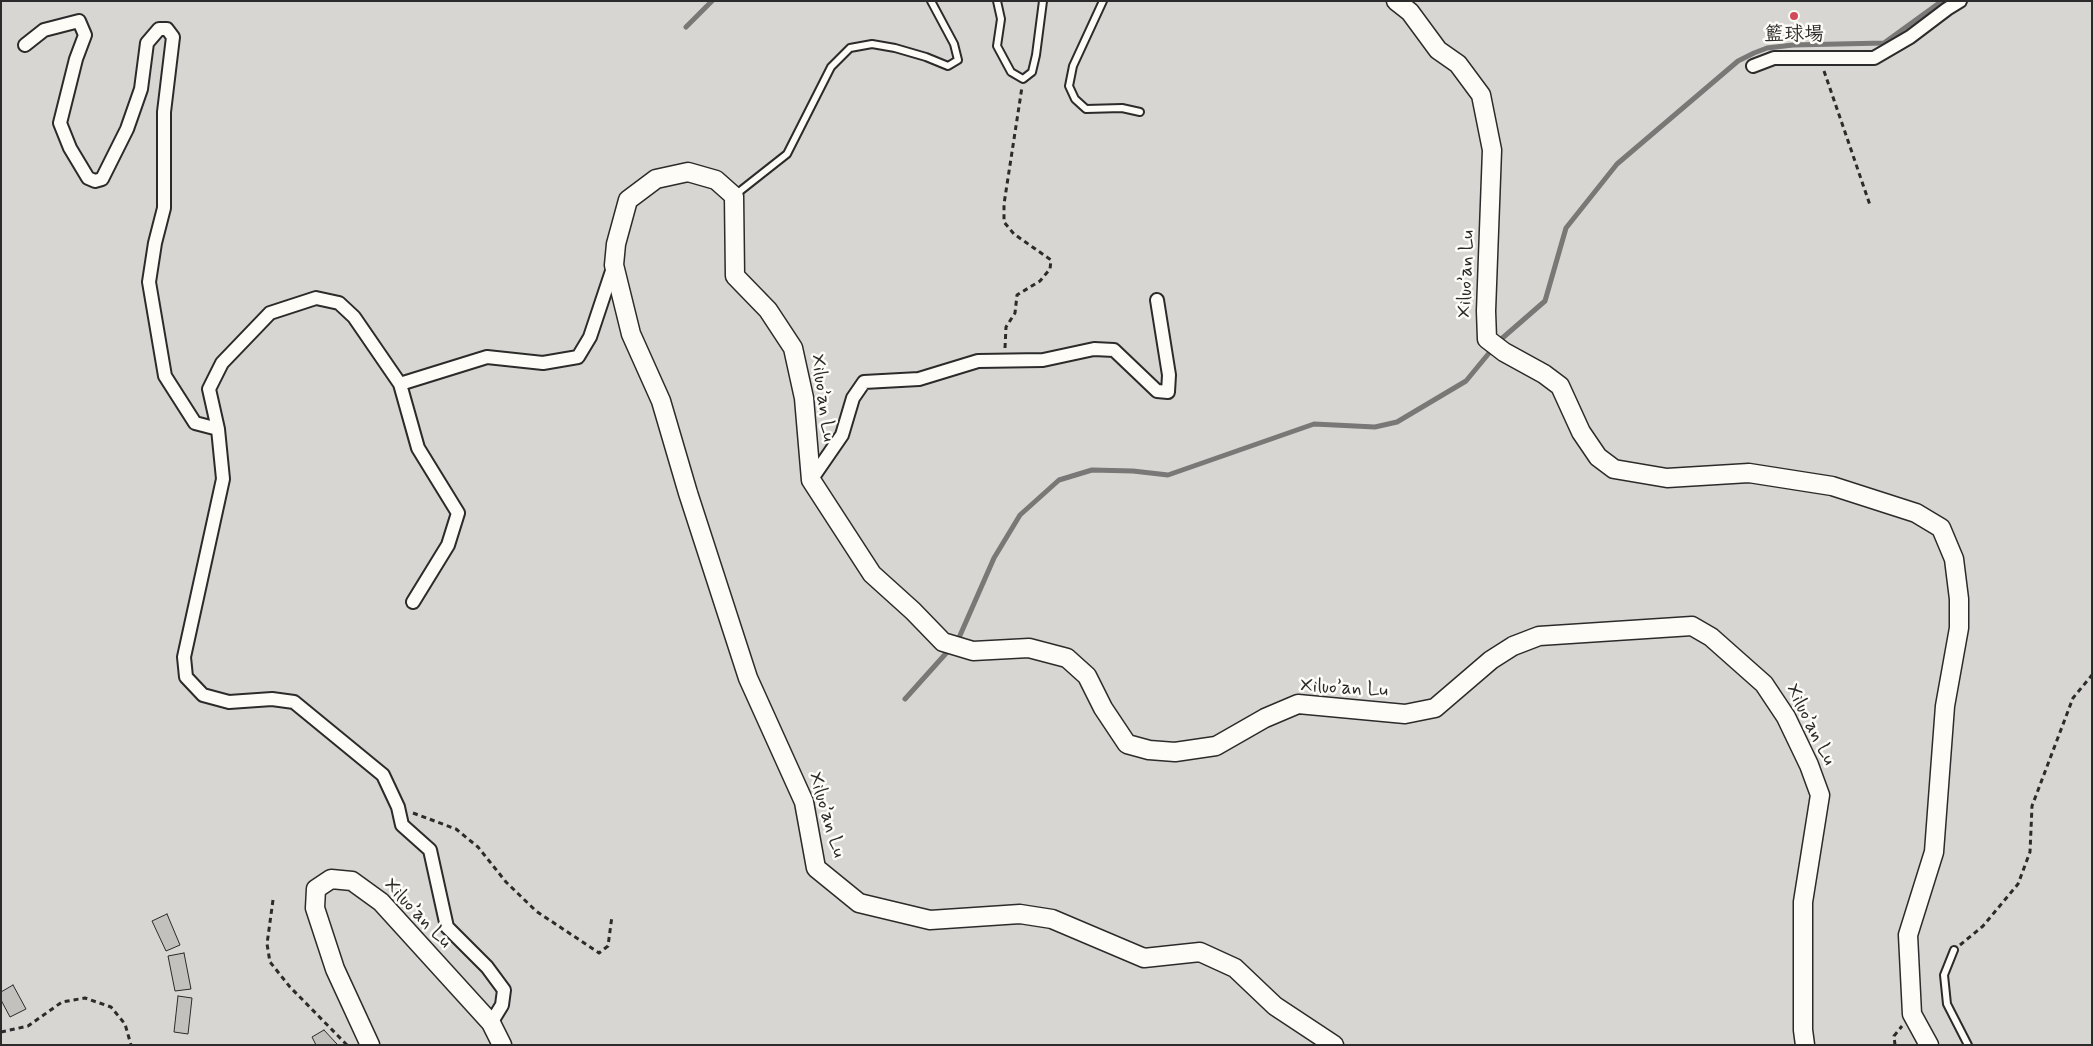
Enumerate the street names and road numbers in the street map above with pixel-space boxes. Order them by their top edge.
street label: Xiluo’an Lu [1453,230,1481,318]
street label: Xiluo’an Lu [804,353,840,443]
street label: Xiluo’an Lu [1299,675,1389,703]
street label: Xiluo’an Lu [1779,680,1841,770]
street label: Xiluo’an Lu [802,769,850,861]
street label: Xiluo’an Lu [378,874,456,954]

